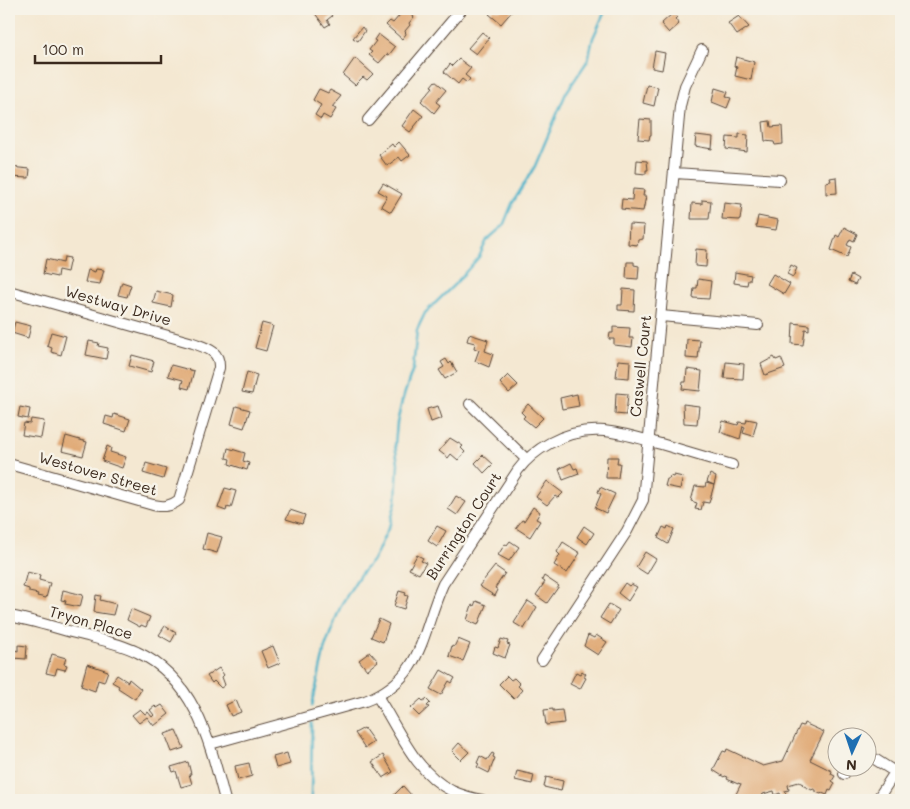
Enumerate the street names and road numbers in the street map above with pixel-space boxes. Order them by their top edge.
street label: Westway Drive [63,280,174,330]
street label: Caswell Court [625,314,655,418]
street label: Westover Street [37,447,160,500]
street label: Burrington Court [421,468,506,583]
street label: Tryon Place [47,601,135,644]

